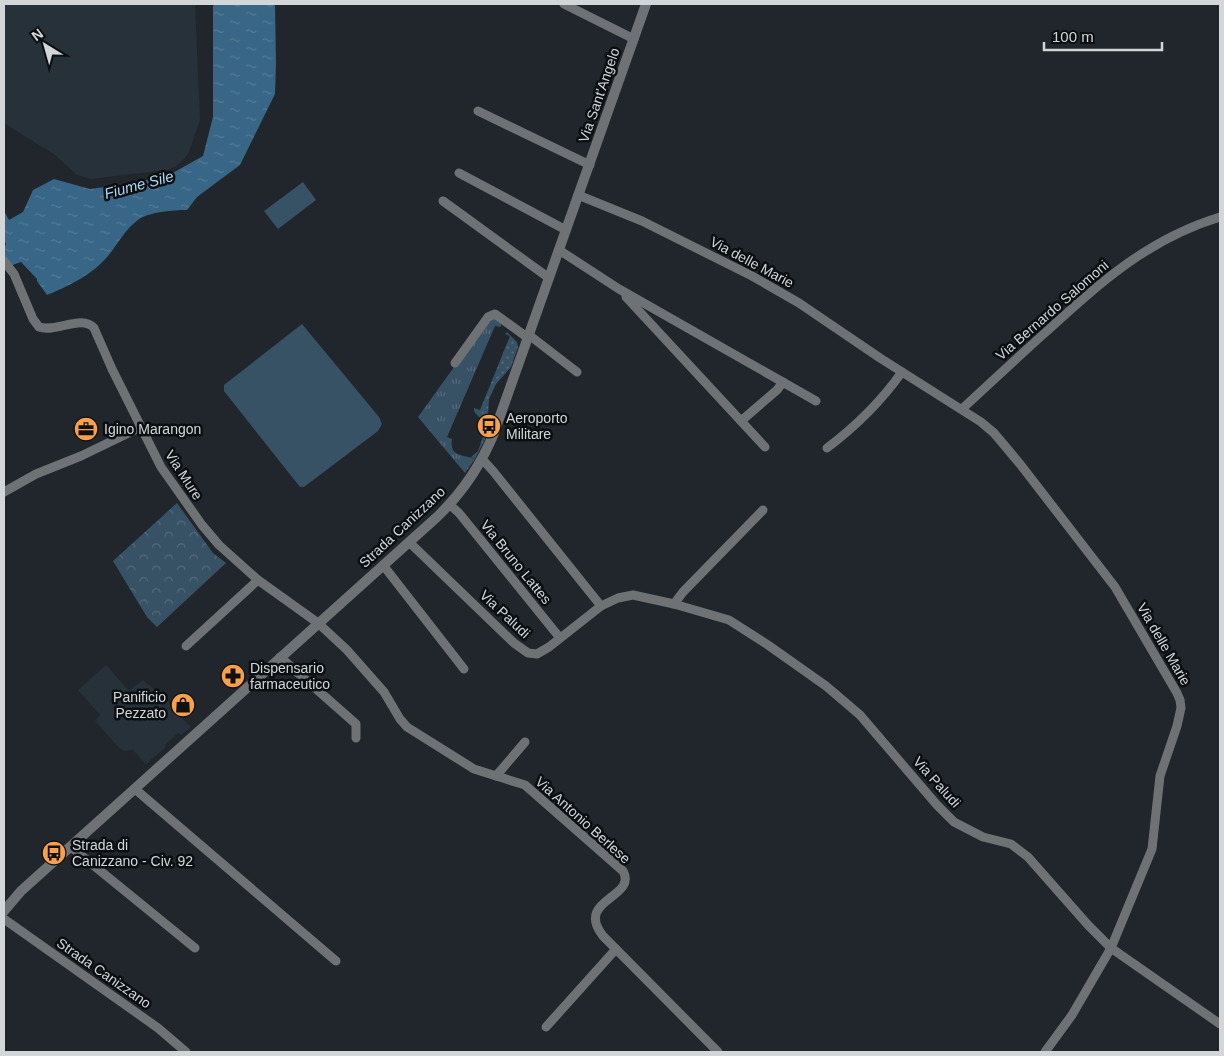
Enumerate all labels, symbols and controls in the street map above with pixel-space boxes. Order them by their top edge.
north arrow [20,20,70,70]
scale bar [1044,20,1162,52]
text: N [28,25,46,44]
text: 100 m [1052,28,1094,45]
street label: Via Sant'Angelo [575,45,623,144]
water label: Fiume Sile [102,167,175,202]
street label: Via delle Marie [707,233,797,291]
street label: Via Bernardo Salomoni [993,257,1111,363]
place label: Aeroporto Militare [506,410,568,442]
bus stop icon: Aeroporto Militare [476,413,502,439]
office icon: Igino Marangon [73,416,99,442]
place label: Igino Marangon [104,421,201,437]
street label: Via Mure [162,447,206,503]
street label: Strada Canizzano [356,483,448,571]
street label: Via Bruno Lattes [477,517,555,607]
street label: Via Paludi [477,587,533,641]
street label: Via delle Marie [1134,600,1194,688]
place label: Dispensario farmaceutico [250,660,330,692]
pharmacy icon: Dispensario farmaceutico [220,663,246,689]
place label: Panificio Pezzato [113,689,166,721]
shop icon: Panificio Pezzato [170,692,196,718]
street label: Via Paludi [910,753,964,811]
street label: Via Antonio Berlese [532,773,634,867]
place label: Strada di Canizzano - Civ. 92 [72,837,193,869]
bus stop icon: Strada di Canizzano - Civ. 92 [41,840,67,866]
street label: Strada Canizzano [54,935,154,1012]

